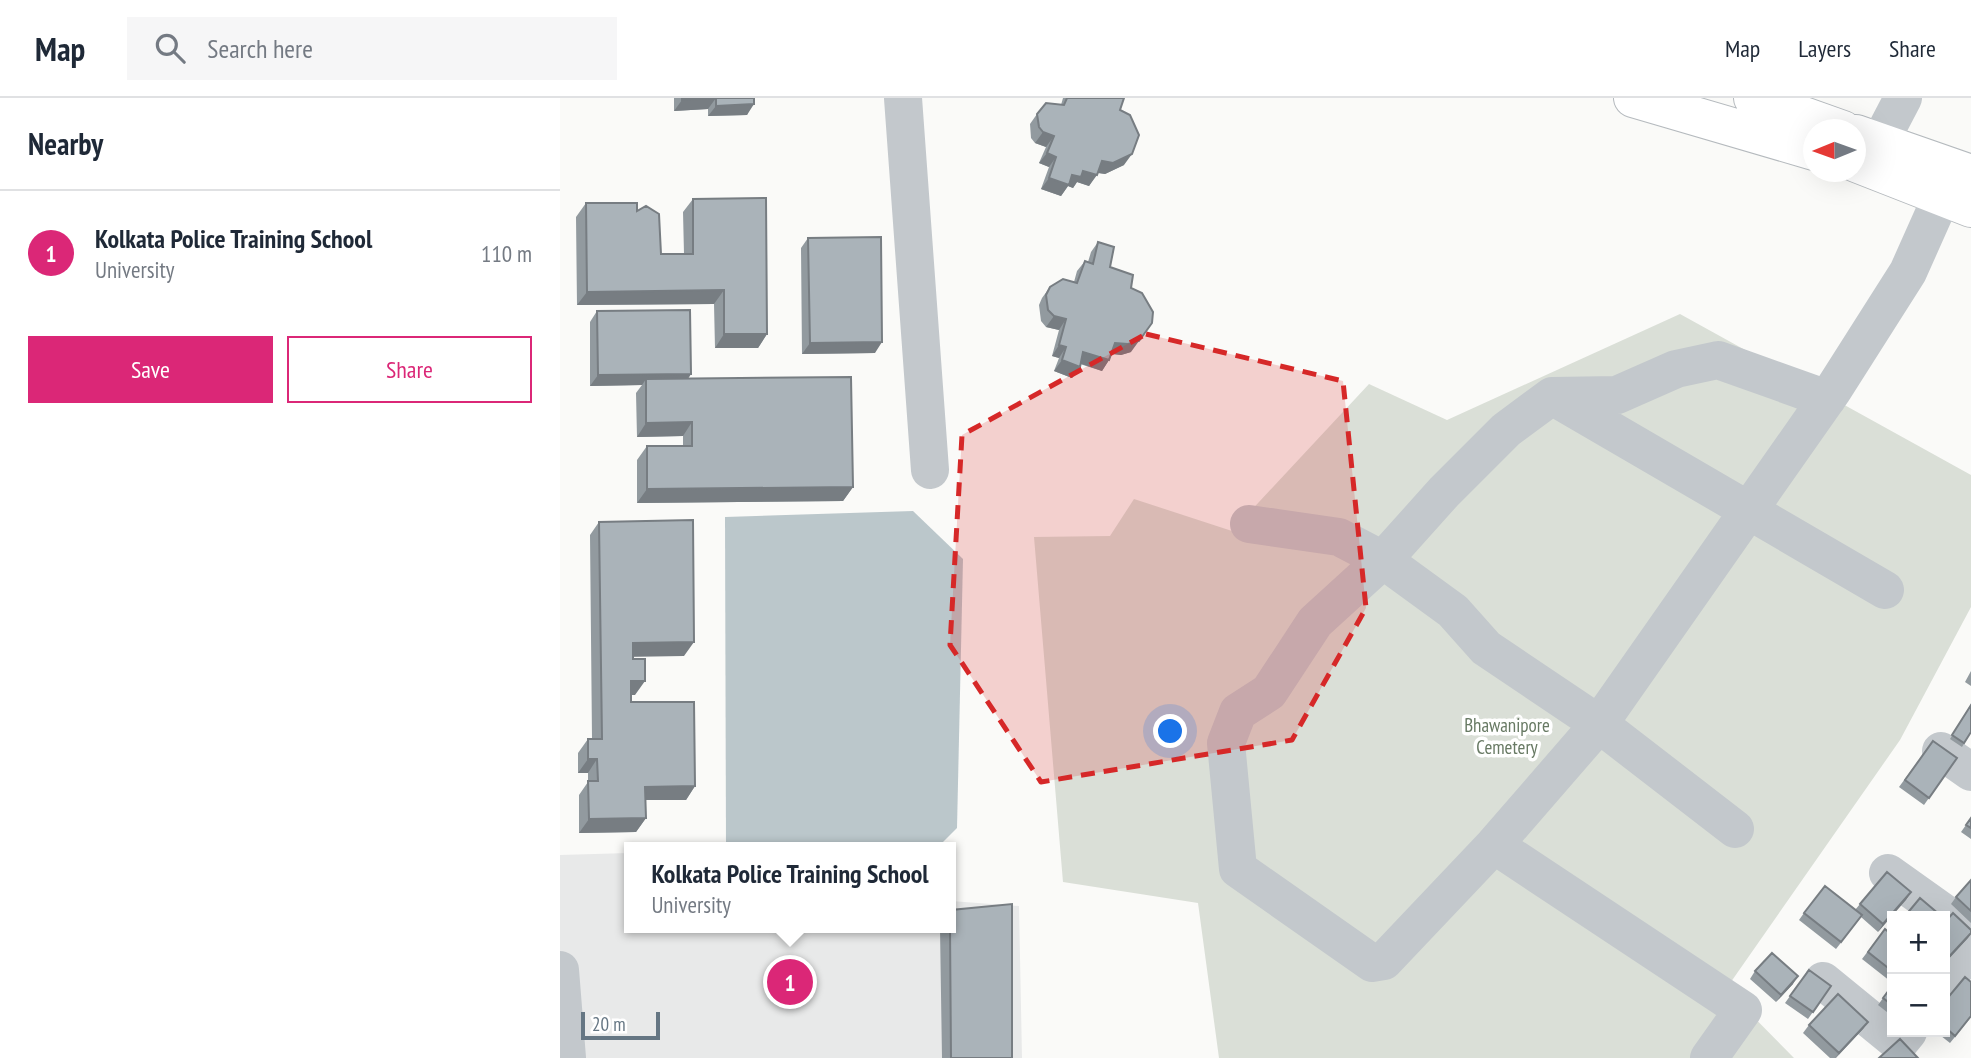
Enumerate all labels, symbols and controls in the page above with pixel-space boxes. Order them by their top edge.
search box [127,17,617,80]
text: Map [35,27,85,70]
icon: search [151,29,189,67]
text: Search here [207,32,313,65]
text: Map [1725,33,1760,64]
text: Layers [1798,33,1851,64]
text: Share [1889,33,1936,64]
north arrow [1803,119,1866,182]
text: Nearby [28,124,103,163]
text: Kolkata Police Training School [95,222,372,255]
text: 1 [46,239,57,268]
text: 110 m [481,239,532,268]
text: University [95,255,174,284]
button: Save [28,336,273,403]
button: Share [287,336,532,403]
park label: Bhawanipore Cemetery [1464,713,1550,759]
your location [1153,714,1187,748]
popup [624,842,956,933]
text: Kolkata Police Training School [651,857,929,890]
text: University [651,890,731,919]
map controls [1887,911,1950,1037]
button: + [1887,911,1950,974]
pin: 1 [767,956,813,1008]
button: − [1887,974,1950,1037]
scale bar [581,1009,660,1041]
text: 20 m [592,1012,626,1036]

